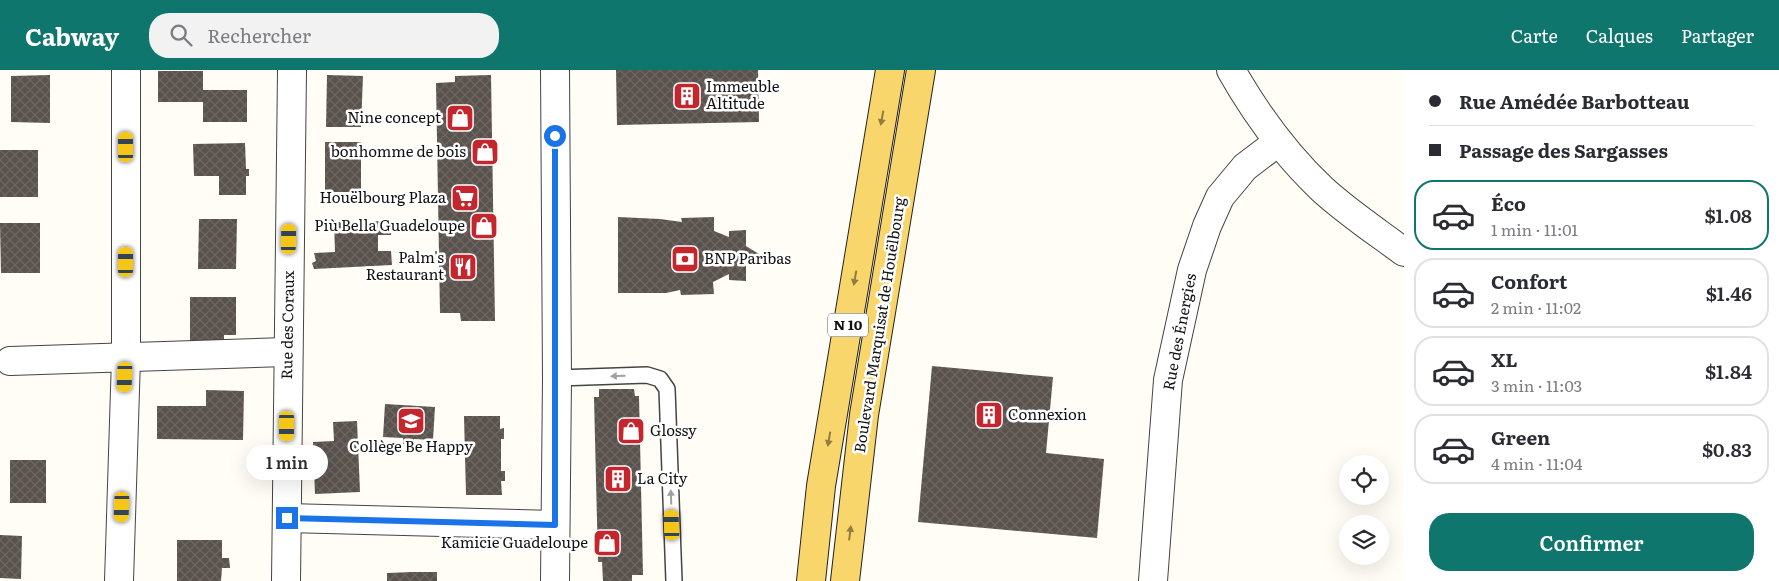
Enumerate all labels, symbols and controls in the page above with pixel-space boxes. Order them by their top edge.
search box [149,13,499,58]
text: Cabway [25,18,119,53]
icon: search [167,21,195,49]
text: Rechercher [207,21,311,49]
text: Carte [1511,22,1558,49]
text: Calques [1586,22,1653,49]
text: Partager [1681,22,1754,49]
place label: Immeuble Altitude [706,74,780,114]
building icon: Immeuble Altitude [672,81,702,111]
text: Rue Amédée Barbotteau [1459,87,1690,115]
shop icon: Nine concept [445,103,475,133]
place label: Nine concept [347,105,441,128]
one-way arrow [878,110,886,126]
route start [544,125,566,147]
car [118,132,133,162]
text: Passage des Sargasses [1459,136,1668,164]
shop icon: bonhomme de bois [470,137,500,167]
place label: bonhomme de bois [331,139,466,162]
supermarket icon: Houëlbourg Plaza [450,183,480,213]
place label: Houëlbourg Plaza [319,185,447,208]
text: Éco [1491,189,1526,217]
icon: car [1431,193,1476,238]
street label: Boulevard Marquisat de Houëlbourg [847,195,910,454]
text: $1.08 [1705,201,1752,229]
shop icon: Più Bella Guadeloupe [469,211,499,241]
place label: Più Bella Guadeloupe [314,213,465,236]
text: 1 min · 11:01 [1491,217,1578,241]
car [281,224,296,254]
bank icon: BNP Paribas [670,244,700,274]
place label: Palm's Restaurant [366,245,444,285]
place label: BNP Paribas [704,246,791,269]
car [118,247,133,277]
restaurant icon: Palm's Restaurant [448,252,478,282]
text: Confort [1491,267,1567,295]
street label: Rue des Coraux [274,270,299,380]
one-way arrow [851,271,859,287]
street label: Rue des Énergies [1156,271,1201,392]
icon: car [1431,271,1476,316]
text: $1.46 [1706,279,1752,307]
text: 2 min · 11:02 [1491,295,1581,319]
road number: N 10 [828,314,868,336]
text: XL [1491,345,1518,373]
icon: car [1431,349,1476,394]
text: $1.84 [1705,357,1752,385]
car [116,362,133,392]
one-way arrow [610,372,626,380]
text: 3 min · 11:03 [1491,373,1582,397]
building icon: Connexion [974,400,1004,430]
place label: Connexion [1008,402,1087,425]
school or university icon: Collège Be Happy [396,406,426,436]
car [279,411,294,441]
shop icon: Glossy [616,416,646,446]
place label: Glossy [650,418,697,441]
text: Green [1491,423,1550,451]
icon: car [1431,427,1476,472]
one-way arrow [824,431,832,447]
place label: Collège Be Happy [349,434,473,457]
text: $0.83 [1702,435,1752,463]
callout: 1 min [246,446,328,480]
text: 1 min [266,450,308,474]
text: 4 min · 11:04 [1491,451,1583,475]
map controls [1339,455,1389,565]
button: locate [1339,455,1389,505]
building icon: La City [603,464,633,494]
place label: La City [637,466,688,489]
one-way arrow [666,489,674,505]
car [113,492,130,522]
route end [276,507,298,529]
car [663,510,680,540]
button: Confirmer [1429,513,1754,571]
button: layers [1339,515,1389,565]
one-way arrow [846,524,854,540]
shop icon: Kamicie Guadeloupe [592,528,622,558]
place label: Kamicie Guadeloupe [441,530,588,553]

